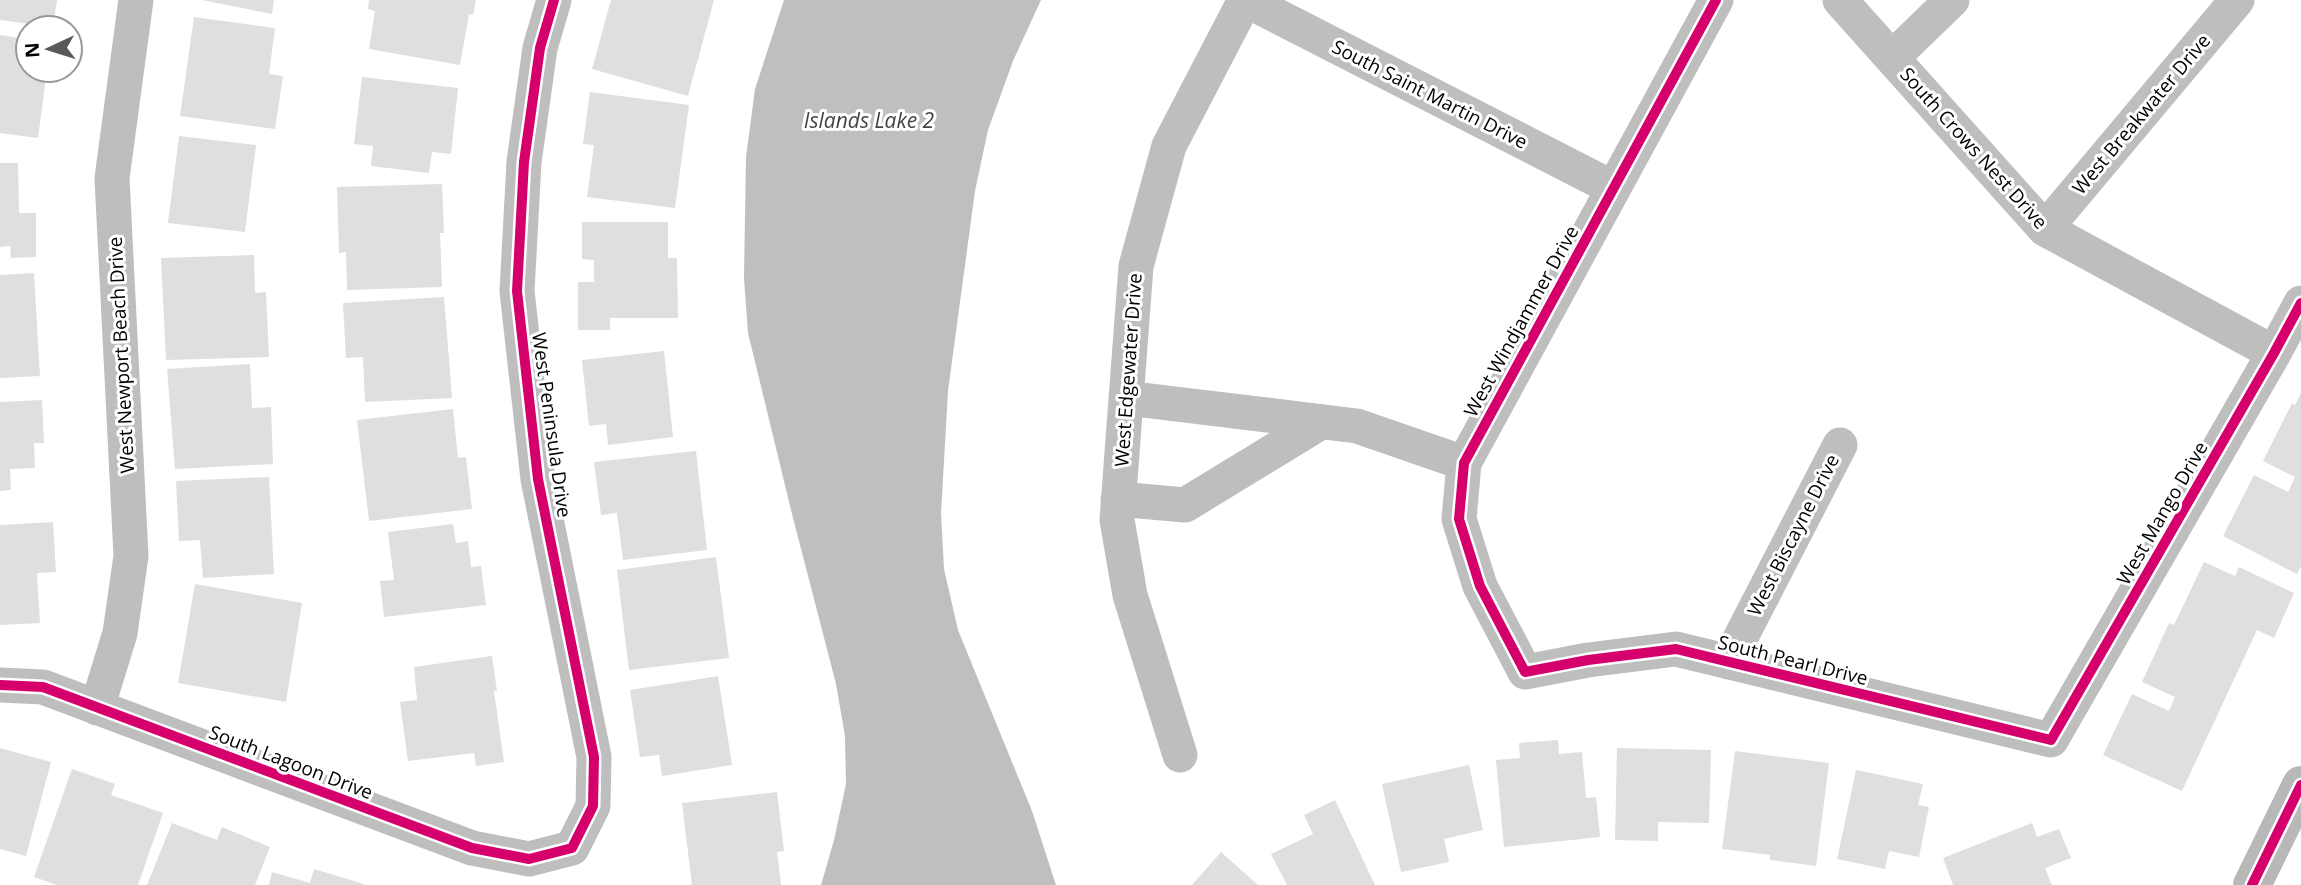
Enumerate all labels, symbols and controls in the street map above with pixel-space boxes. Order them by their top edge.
north arrow [14,14,84,84]
street label: West Breakwater Drive [2066,28,2216,200]
street label: South Saint Martin Drive [1328,33,1532,155]
text: N [19,42,46,59]
street label: South Crows Nest Drive [1894,62,2054,234]
water label: Islands Lake 2 [804,106,935,134]
street label: West Windjammer Drive [1458,221,1584,421]
street label: West Newport Beach Drive [102,236,140,474]
street label: West Edgewater Drive [1108,272,1148,468]
street label: West Peninsula Drive [526,331,578,519]
street label: West Mango Drive [2110,437,2214,589]
street label: West Biscayne Drive [1741,450,1845,620]
street label: South Pearl Drive [1715,629,1871,691]
street label: South Lagoon Drive [205,719,377,805]

